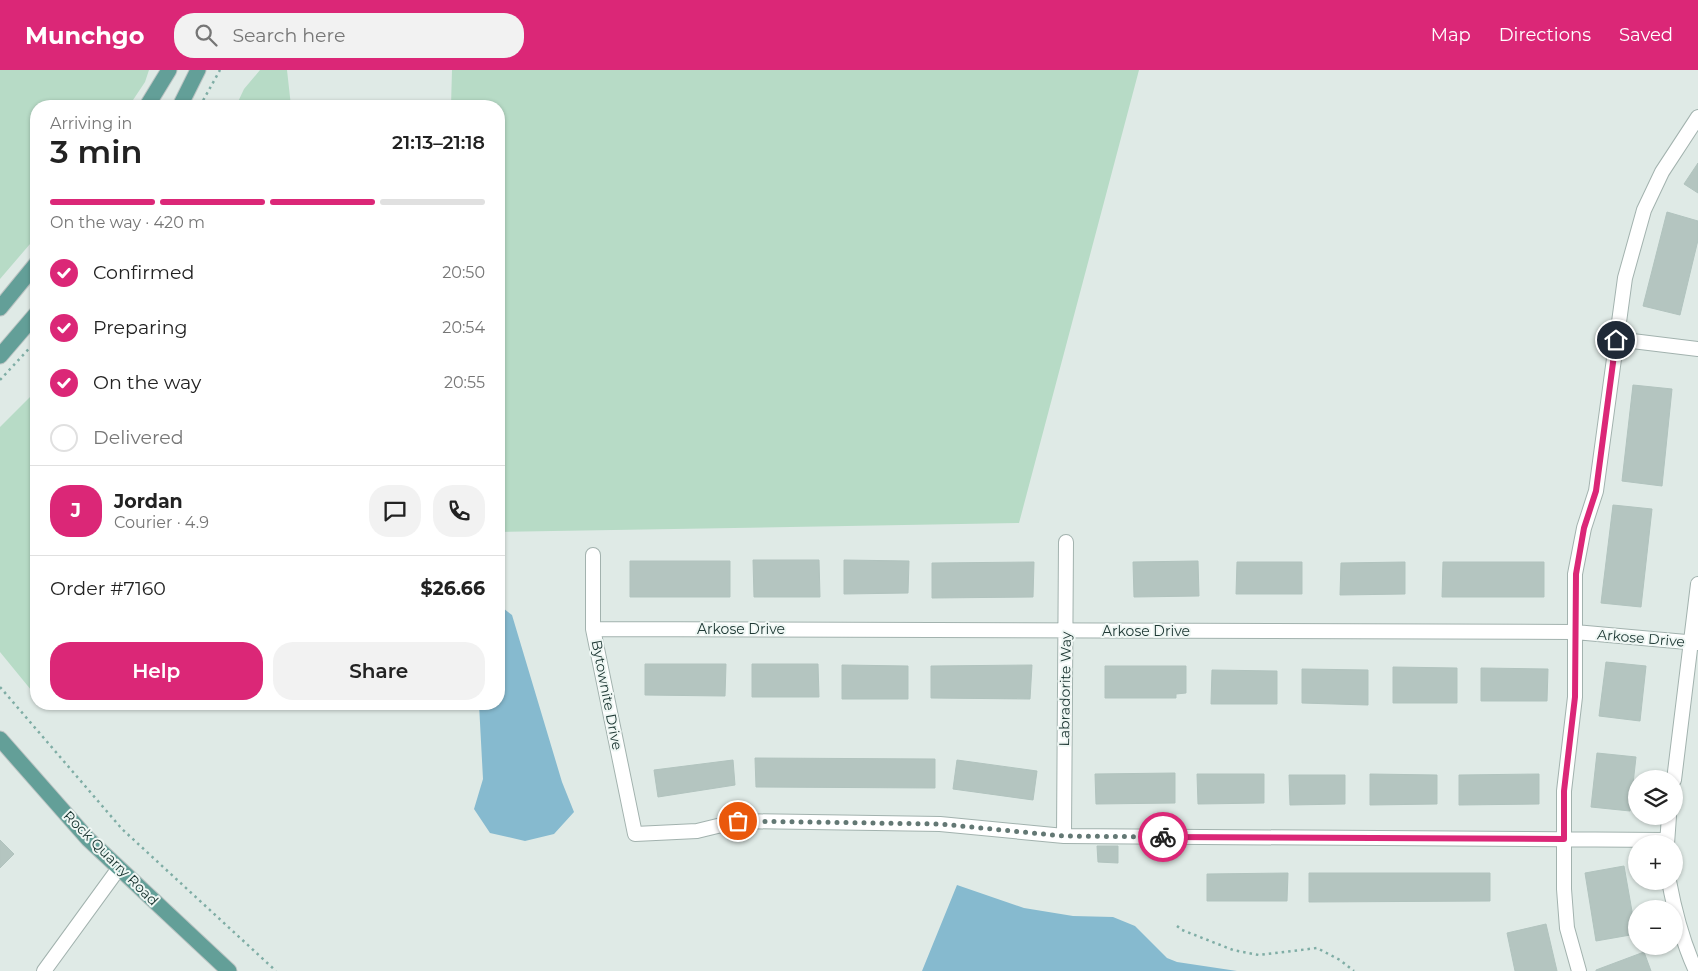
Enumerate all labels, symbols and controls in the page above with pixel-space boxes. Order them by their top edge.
search box [174,13,524,58]
text: Munchgo [25,21,144,50]
icon: search [192,21,220,49]
text: Search here [232,24,345,47]
text: Map [1431,24,1471,46]
text: Directions [1499,24,1591,46]
text: Saved [1619,24,1673,46]
text: Arriving in [50,114,132,133]
text: 21:13–21:18 [392,131,485,154]
text: 3 min [50,132,142,171]
text: On the way · 420 m [50,213,205,232]
icon: check [50,259,78,287]
text: Confirmed [93,261,194,284]
text: 20:50 [442,263,485,282]
icon: check [50,314,78,342]
text: Preparing [93,316,188,339]
text: 20:54 [442,318,485,337]
pin [1595,319,1637,361]
icon: home [1602,326,1630,354]
icon: check [50,369,78,397]
text: On the way [93,371,201,394]
text: 20:55 [444,373,485,392]
text: Delivered [93,426,184,449]
button: chat [369,485,421,537]
button: phone [433,485,485,537]
text: Jordan [114,490,183,513]
text: J [71,499,81,522]
text: Courier · 4.9 [114,513,209,532]
text: Order #7160 [50,577,166,600]
text: $26.66 [420,577,485,600]
street label: Arkose Drive [697,620,785,638]
street label: Arkose Drive [1102,622,1190,640]
street label: Arkose Drive [1596,625,1686,651]
street label: Labradorite Way [1055,631,1075,746]
street label: Bytownite Drive [587,638,627,752]
button: Help [50,642,263,700]
button: Share [273,642,485,700]
map controls [1628,770,1683,955]
button: layers [1628,770,1683,825]
pin [717,800,759,842]
street label: Rock Quarry Road [60,807,162,909]
icon: bag [724,807,752,835]
courier [1138,812,1188,862]
icon: bike [1149,823,1177,851]
button: + [1628,835,1683,890]
button: − [1628,900,1683,955]

